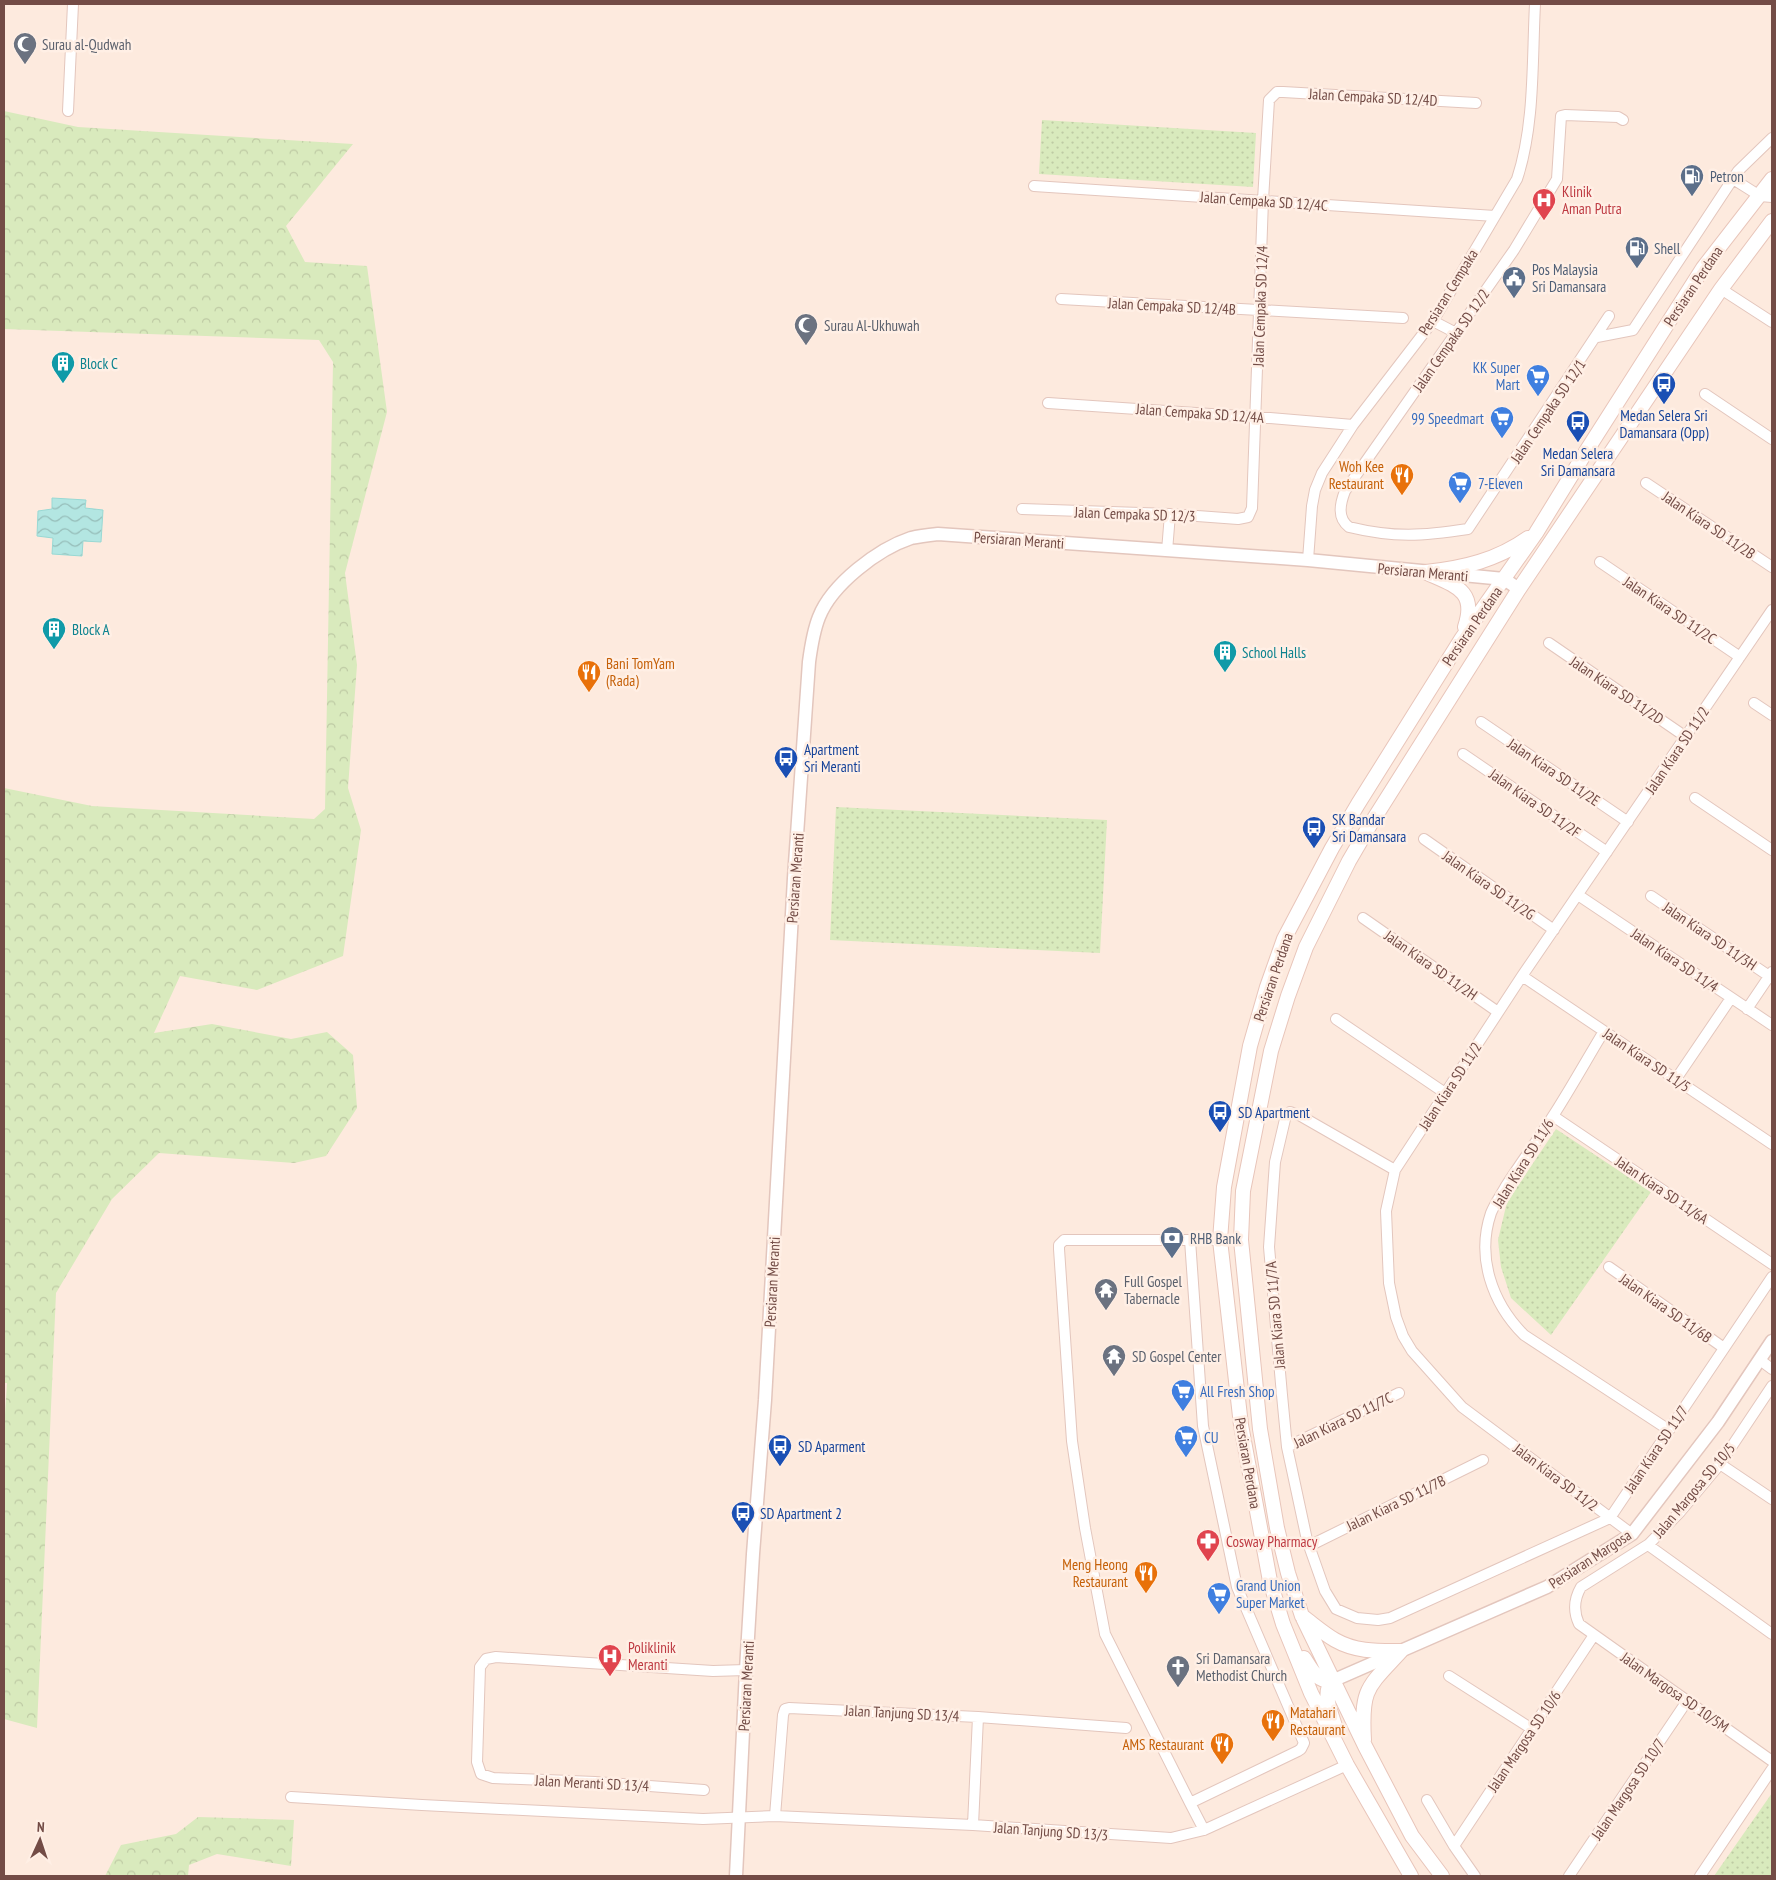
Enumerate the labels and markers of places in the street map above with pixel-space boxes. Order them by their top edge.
mosque icon: Surau al-Qudwah [12,31,38,65]
place label: Surau al-Qudwah [42,35,131,54]
fuel station icon: Petron [1679,163,1705,197]
place label: Petron [1710,167,1744,186]
place label: Klinik Aman Putra [1562,182,1622,218]
hospital icon: Klinik Aman Putra [1531,187,1557,221]
fuel station icon: Shell [1624,235,1650,269]
place label: Shell [1654,239,1681,258]
place label: Pos Malaysia Sri Damansara [1532,260,1606,296]
public building icon: Pos Malaysia Sri Damansara [1501,265,1527,299]
mosque icon: Surau Al-Ukhuwah [793,312,819,346]
place label: Surau Al-Ukhuwah [824,316,919,335]
building icon: Block C [50,350,76,384]
place label: Block C [80,354,118,373]
place label: KK Super Mart [1473,358,1521,394]
supermarket icon: KK Super Mart [1525,363,1551,397]
bus stop icon: Medan Selera Sri Damansara (Opp) [1651,371,1677,405]
supermarket icon: 99 Speedmart [1489,405,1515,439]
place label: Medan Selera Sri Damansara (Opp) [1620,406,1709,442]
place label: 99 Speedmart [1411,409,1484,428]
bus stop icon: Medan Selera Sri Damansara [1565,409,1591,443]
place label: Medan Selera Sri Damansara [1541,444,1615,480]
place label: Woh Kee Restaurant [1329,457,1384,493]
restaurant icon: Woh Kee Restaurant [1389,462,1415,496]
supermarket icon: 7-Eleven [1447,470,1473,504]
place label: 7-Eleven [1478,474,1523,493]
building icon: Block A [41,616,67,650]
place label: Block A [72,620,111,639]
building icon: School Halls [1212,639,1238,673]
place label: School Halls [1242,643,1306,662]
place label: Bani TomYam (Rada) [606,654,675,690]
restaurant icon: Bani TomYam (Rada) [576,659,602,693]
place label: Apartment Sri Meranti [804,740,861,776]
bus stop icon: Apartment Sri Meranti [773,745,799,779]
place label: SK Bandar Sri Damansara [1332,810,1406,846]
bus stop icon: SK Bandar Sri Damansara [1301,815,1327,849]
bus stop icon: SD Apartment [1207,1099,1233,1133]
place label: SD Apartment [1238,1103,1310,1122]
bank icon: RHB Bank [1159,1225,1185,1259]
place label: RHB Bank [1190,1229,1241,1248]
place label: Full Gospel Tabernacle [1124,1272,1183,1308]
temple icon: Full Gospel Tabernacle [1093,1277,1119,1311]
temple icon: SD Gospel Center [1101,1343,1127,1377]
place label: SD Gospel Center [1132,1347,1222,1366]
supermarket icon: All Fresh Shop [1170,1378,1196,1412]
place label: All Fresh Shop [1200,1382,1275,1401]
supermarket icon: CU [1173,1424,1199,1458]
place label: CU [1204,1428,1219,1447]
bus stop icon: SD Aparment [767,1433,793,1467]
place label: SD Aparment [798,1437,865,1456]
bus stop icon: SD Apartment 2 [730,1500,756,1534]
place label: SD Apartment 2 [760,1504,842,1523]
pharmacy icon: Cosway Pharmacy [1195,1528,1221,1562]
place label: Cosway Pharmacy [1226,1532,1318,1551]
place label: Meng Heong Restaurant [1062,1555,1128,1591]
restaurant icon: Meng Heong Restaurant [1133,1560,1159,1594]
place label: Grand Union Super Market [1236,1576,1305,1612]
supermarket icon: Grand Union Super Market [1206,1581,1232,1615]
place label: Poliklinik Meranti [628,1638,676,1674]
hospital icon: Poliklinik Meranti [597,1643,623,1677]
place label: Sri Damansara Methodist Church [1196,1649,1287,1685]
church icon: Sri Damansara Methodist Church [1165,1654,1191,1688]
place label: Matahari Restaurant [1290,1703,1345,1739]
restaurant icon: Matahari Restaurant [1260,1708,1286,1742]
restaurant icon: AMS Restaurant [1209,1731,1235,1765]
place label: AMS Restaurant [1122,1735,1204,1754]

